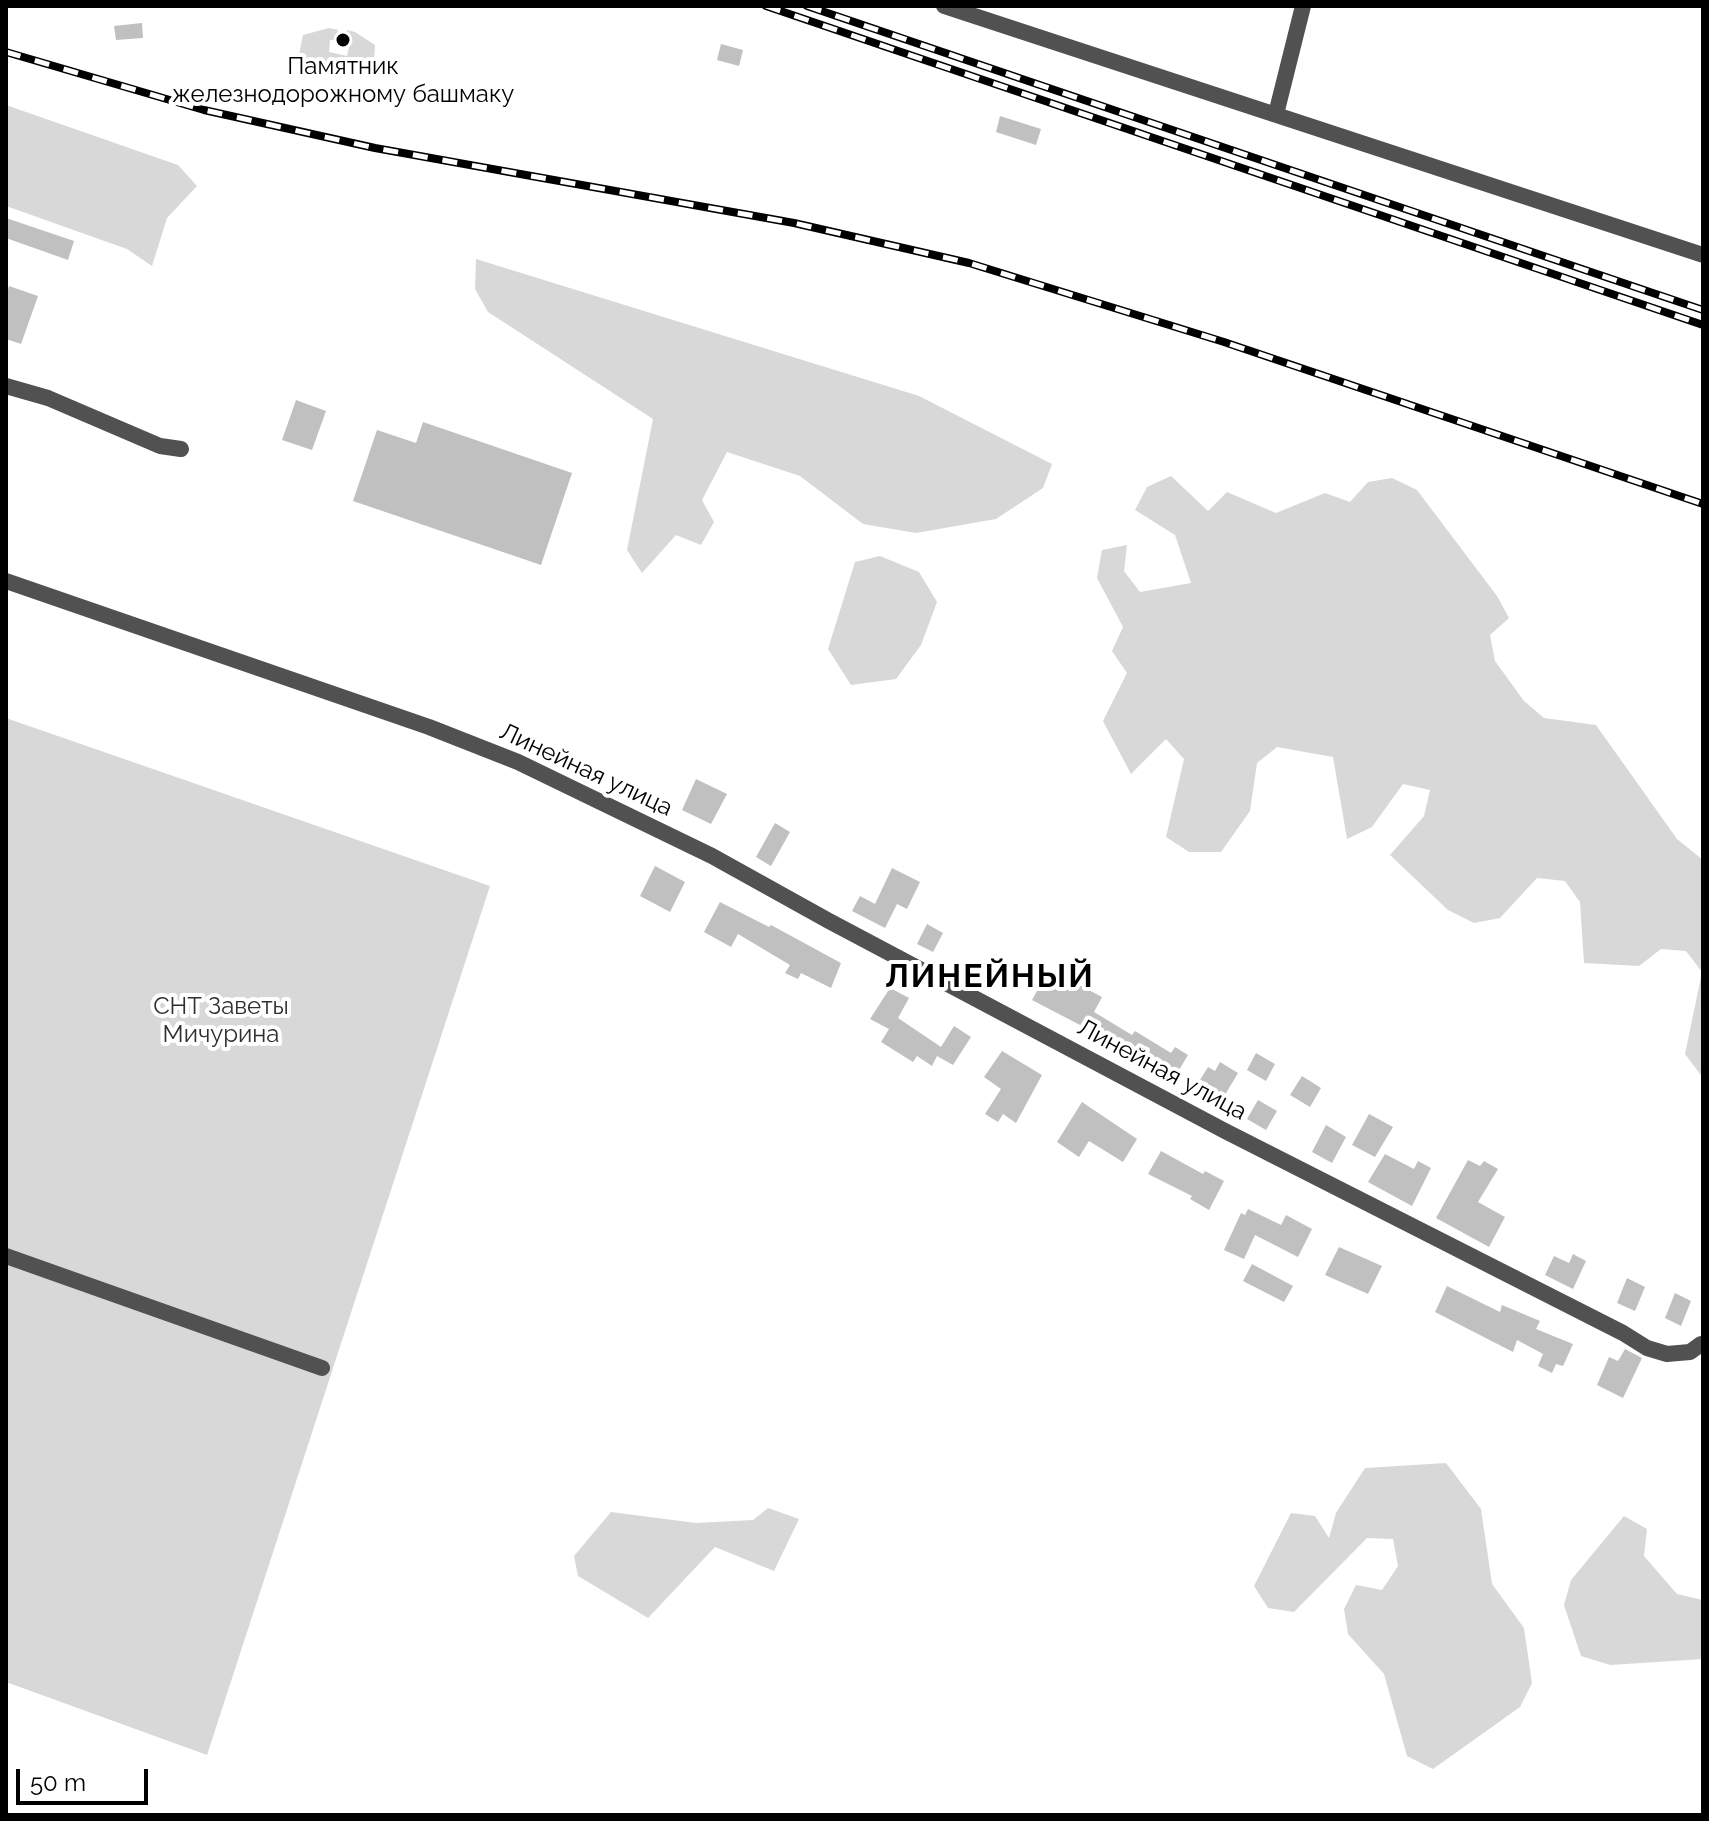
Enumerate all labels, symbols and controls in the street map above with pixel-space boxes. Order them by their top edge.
marker: Памятник железнодорожному башмаку [334,31,352,49]
place label: Памятник железнодорожному башмаку [172,53,514,109]
street label: Линейная улица [495,717,677,823]
district label: ЛИНЕЙНЫЙ [885,958,1095,996]
park label: СНТ Заветы Мичурина [153,993,289,1049]
street label: Линейная улица [1072,1013,1252,1127]
scale bar [20,1753,152,1803]
text: 50 m [30,1768,86,1797]

